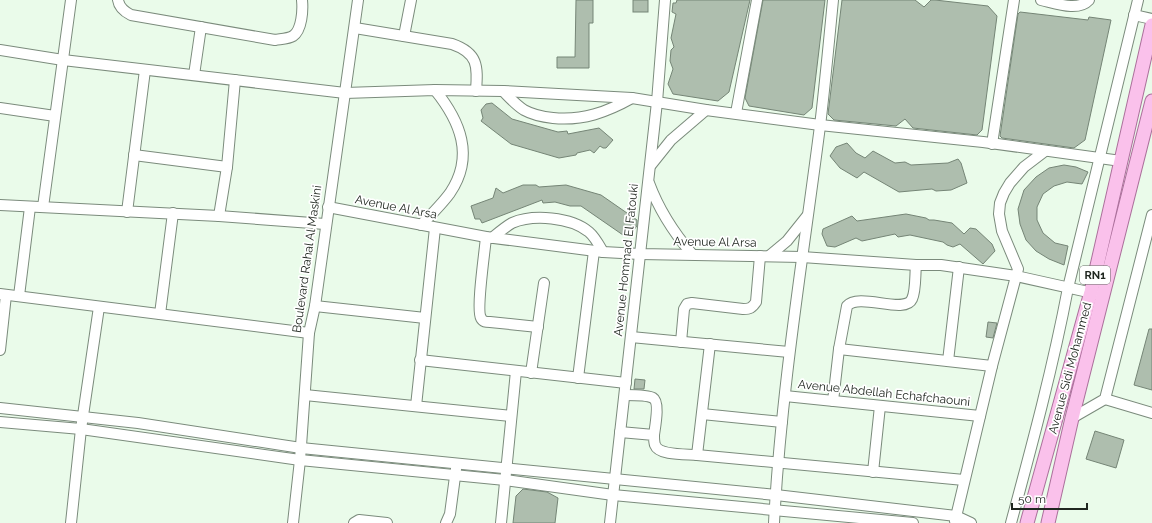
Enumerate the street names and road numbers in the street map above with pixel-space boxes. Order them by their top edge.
street label: Avenue Hommad El Fatouki [611,183,641,337]
street label: Boulevard Rahal Al Maskini [290,184,324,334]
street label: Avenue Al Arsa [354,192,438,222]
street label: Avenue Al Arsa [673,234,757,250]
road number: RN1 [1080,266,1110,284]
street label: Avenue Sidi Mohammed [1046,301,1094,435]
street label: Avenue Abdellah Echafchaouni [797,377,971,409]

